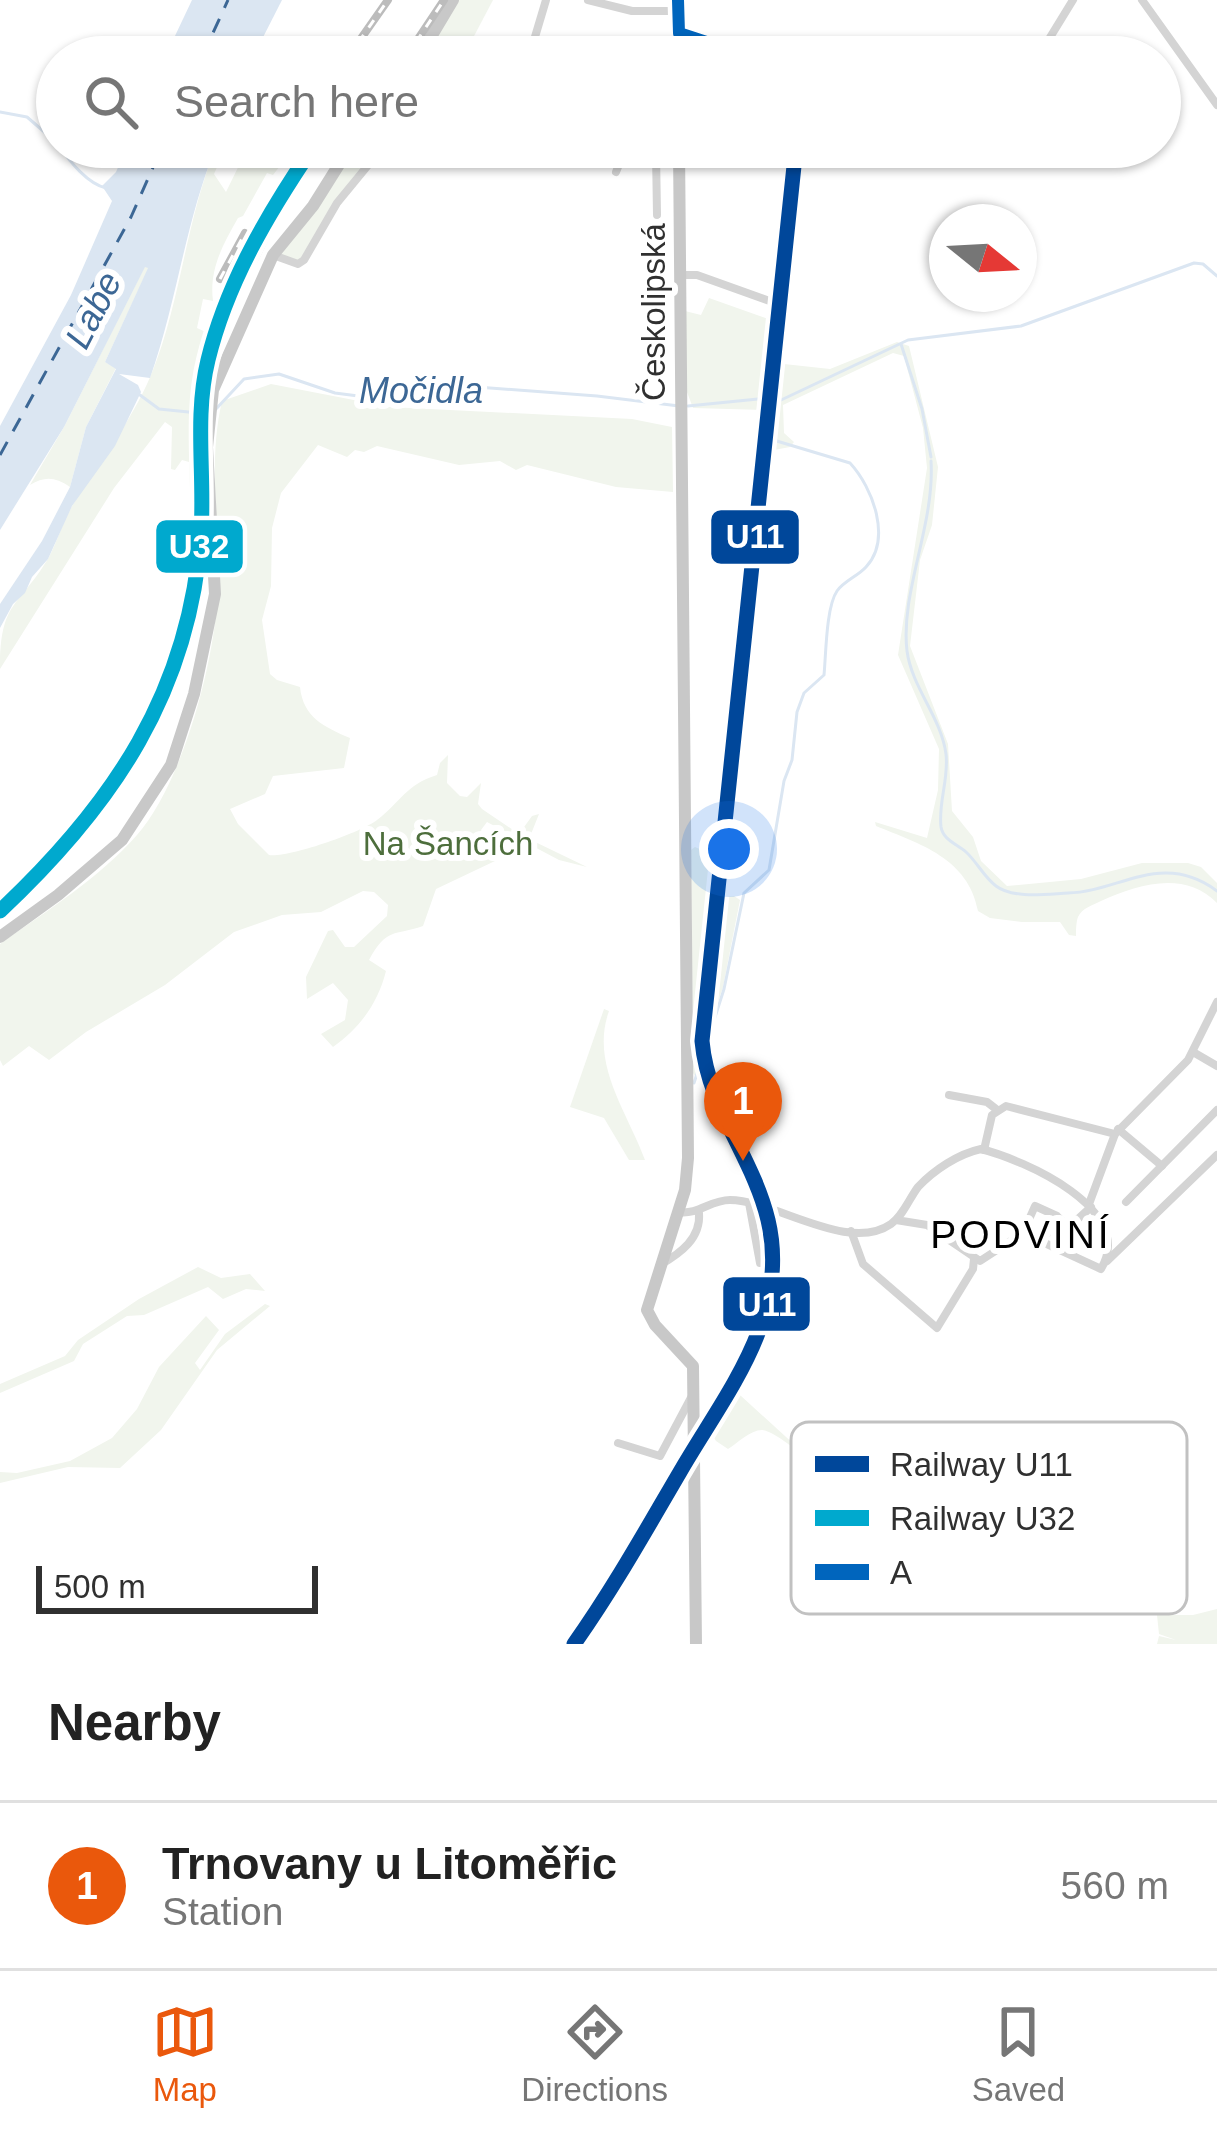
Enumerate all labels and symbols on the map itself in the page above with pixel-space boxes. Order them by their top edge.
north arrow [929,204,1037,312]
street label: Českolipská [635,222,672,401]
water label: Labe [57,265,129,355]
water label: Močidla [359,370,483,411]
line badge: U11 [709,508,801,566]
line badge: U32 [154,518,245,575]
text: U11 [726,518,784,555]
text: U32 [169,528,229,565]
your location [699,819,759,879]
park label: Na Šancích [363,825,533,862]
pin: 1 [704,1062,782,1161]
district label: PODVINÍ [930,1213,1112,1256]
line badge: U11 [721,1275,812,1333]
text: U11 [738,1286,796,1323]
legend [791,1422,1187,1614]
text: Railway U11 [890,1446,1073,1483]
text: Railway U32 [890,1500,1075,1537]
text: A [890,1554,912,1591]
scale bar [36,1560,318,1613]

